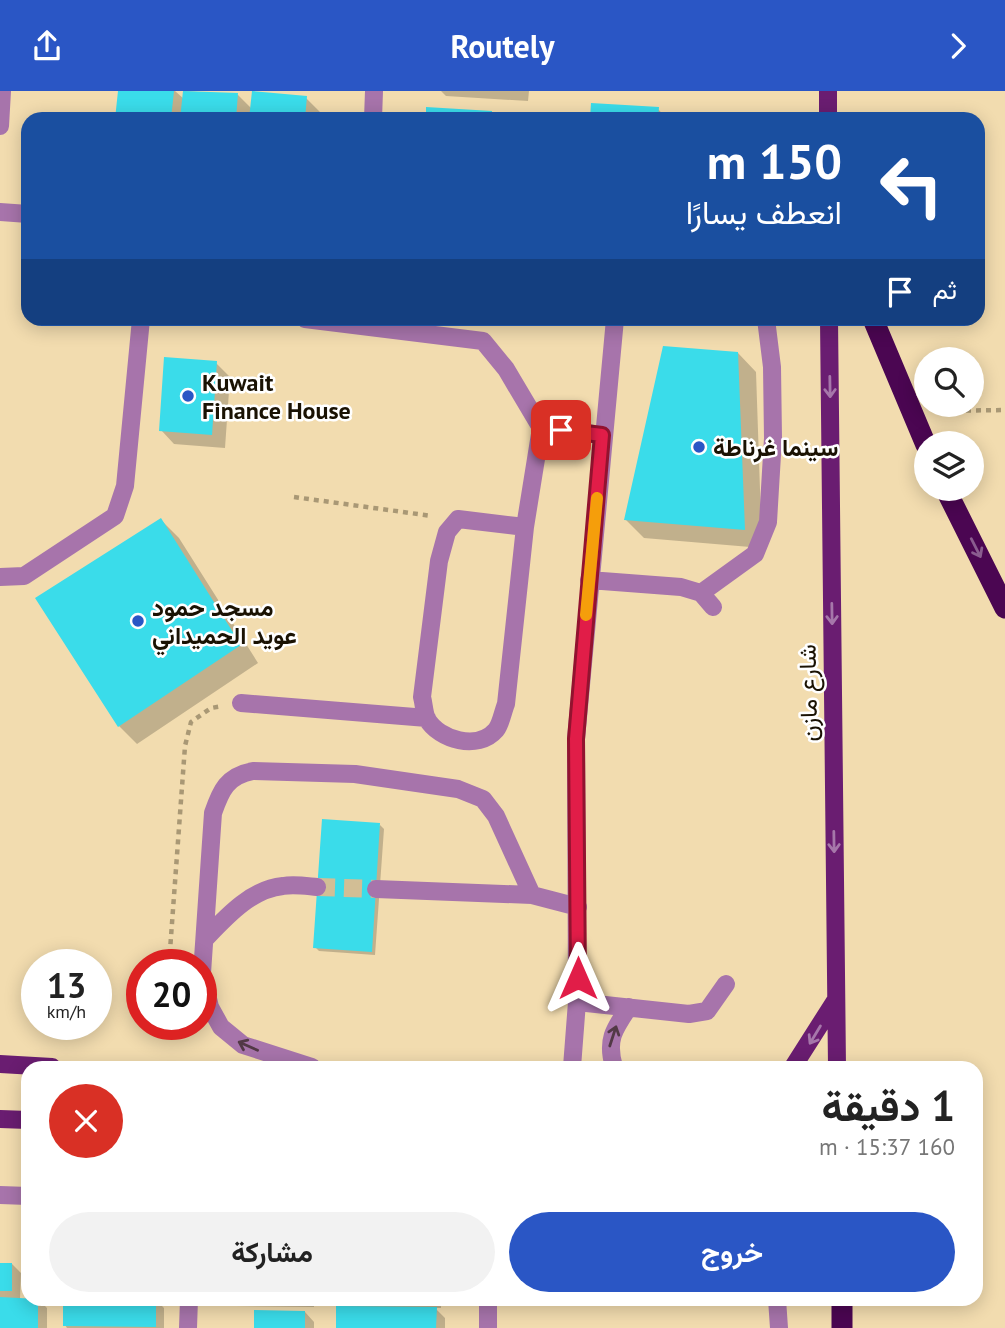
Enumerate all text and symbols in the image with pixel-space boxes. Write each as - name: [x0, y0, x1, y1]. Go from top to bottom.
- text: Routely: [450, 25, 555, 67]
- icon: share: [28, 27, 66, 65]
- icon: forward: [939, 27, 977, 65]
- text: 150 m: [707, 129, 842, 193]
- icon: left: [866, 140, 957, 231]
- text: انعطف يسارًا: [686, 191, 842, 233]
- icon: arrive: [881, 273, 919, 311]
- text: ثم: [933, 273, 957, 306]
- map controls: [914, 347, 984, 501]
- button: search: [914, 347, 984, 417]
- place label: Kuwait Finance House: [202, 367, 351, 426]
- one-way arrow: [823, 375, 836, 398]
- marker: Kuwait Finance House: [180, 388, 196, 404]
- pin: [531, 400, 591, 460]
- icon: arrive: [542, 411, 580, 449]
- button: layers: [914, 431, 984, 501]
- place label: سينما غرناطة: [713, 432, 838, 463]
- marker: سينما غرناطة: [691, 439, 707, 455]
- one-way arrow: [970, 537, 984, 558]
- place label: مسجد حمود عويد الحميداني: [152, 592, 297, 656]
- one-way arrow: [825, 602, 839, 625]
- marker: مسجد حمود عويد الحميداني: [130, 613, 146, 629]
- street label: شارع مازن: [792, 644, 825, 742]
- one-way arrow: [827, 830, 841, 853]
- position arrow: [541, 941, 615, 1015]
- speed limit sign: 20: [126, 949, 217, 1040]
- text: 13: [47, 962, 86, 1008]
- text: km/h: [47, 1000, 86, 1023]
- one-way arrow: [807, 1024, 821, 1044]
- one-way arrow: [608, 1025, 621, 1047]
- one-way arrow: [238, 1039, 259, 1052]
- text: 1 دقيقة: [822, 1078, 955, 1133]
- button: close: [49, 1084, 123, 1158]
- text: 160 m · 15:37: [819, 1132, 955, 1161]
- button: مشاركة: [49, 1212, 495, 1292]
- button: خروج: [509, 1212, 955, 1292]

